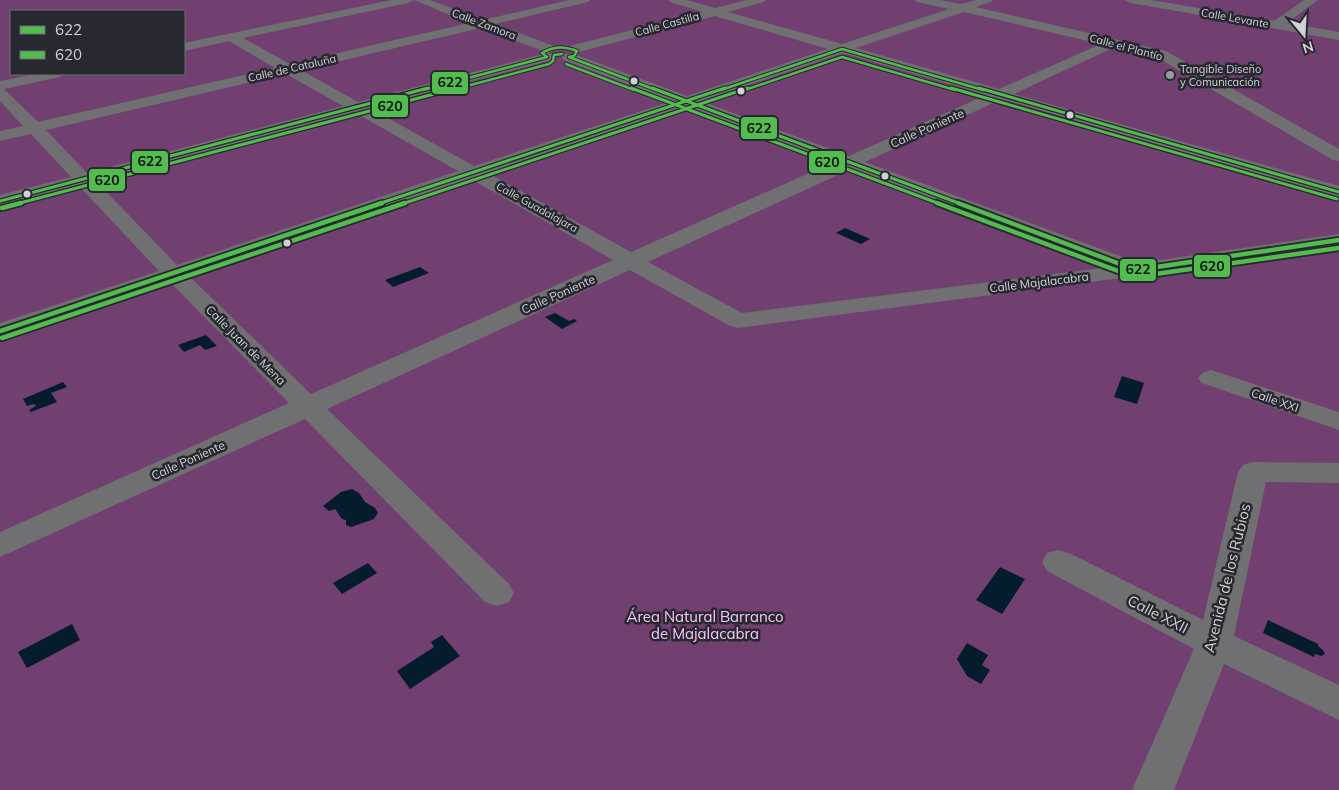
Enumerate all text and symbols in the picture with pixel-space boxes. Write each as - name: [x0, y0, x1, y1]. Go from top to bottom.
- street label: Calle Zamora: [450, 5, 518, 43]
- street label: Calle Levante: [1200, 5, 1270, 31]
- street label: Calle Castilla: [633, 9, 701, 39]
- legend: [10, 10, 185, 75]
- north arrow: [1279, 10, 1329, 60]
- text: 622: [55, 20, 82, 39]
- street label: Calle el Plantío: [1088, 31, 1164, 63]
- text: N: [1300, 37, 1316, 58]
- text: 620: [55, 45, 82, 64]
- street label: Calle de Cataluña: [247, 51, 337, 85]
- place label: Tangible Diseño y Comunicación: [1180, 62, 1261, 89]
- marker: Tangible Diseño y Comunicación: [1164, 69, 1176, 81]
- line badge: 622: [431, 71, 469, 95]
- text: 622: [437, 73, 463, 91]
- unlabelled marker: [629, 76, 639, 86]
- unlabelled marker: [736, 86, 746, 96]
- line badge: 620: [371, 94, 409, 118]
- text: 620: [377, 97, 403, 115]
- street label: Calle Poniente: [888, 105, 966, 151]
- unlabelled marker: [1065, 110, 1075, 120]
- line badge: 622: [740, 116, 778, 140]
- text: 622: [746, 119, 772, 137]
- line badge: 622: [131, 150, 169, 174]
- line badge: 620: [808, 150, 846, 174]
- text: 622: [137, 152, 163, 170]
- text: 620: [814, 153, 840, 171]
- line badge: 620: [88, 168, 126, 192]
- text: 620: [94, 171, 120, 189]
- unlabelled marker: [880, 171, 890, 181]
- street label: Calle Guadalajara: [494, 179, 580, 235]
- unlabelled marker: [22, 189, 32, 199]
- unlabelled marker: [282, 238, 292, 248]
- line badge: 620: [1193, 254, 1231, 278]
- text: 620: [1199, 257, 1225, 275]
- line badge: 622: [1119, 258, 1157, 282]
- text: 622: [1125, 260, 1151, 278]
- street label: Calle Majalacabra: [988, 268, 1090, 296]
- street label: Calle Poniente: [519, 271, 597, 317]
- street label: Calle Juan de Mena: [203, 302, 289, 388]
- street label: Calle XXI: [1249, 385, 1301, 415]
- street label: Calle Poniente: [149, 437, 227, 483]
- street label: Avenida de los Rubios: [1199, 501, 1255, 655]
- street label: Calle XXII: [1124, 591, 1192, 637]
- park label: Área Natural Barranco de Majalacabra: [626, 607, 784, 643]

